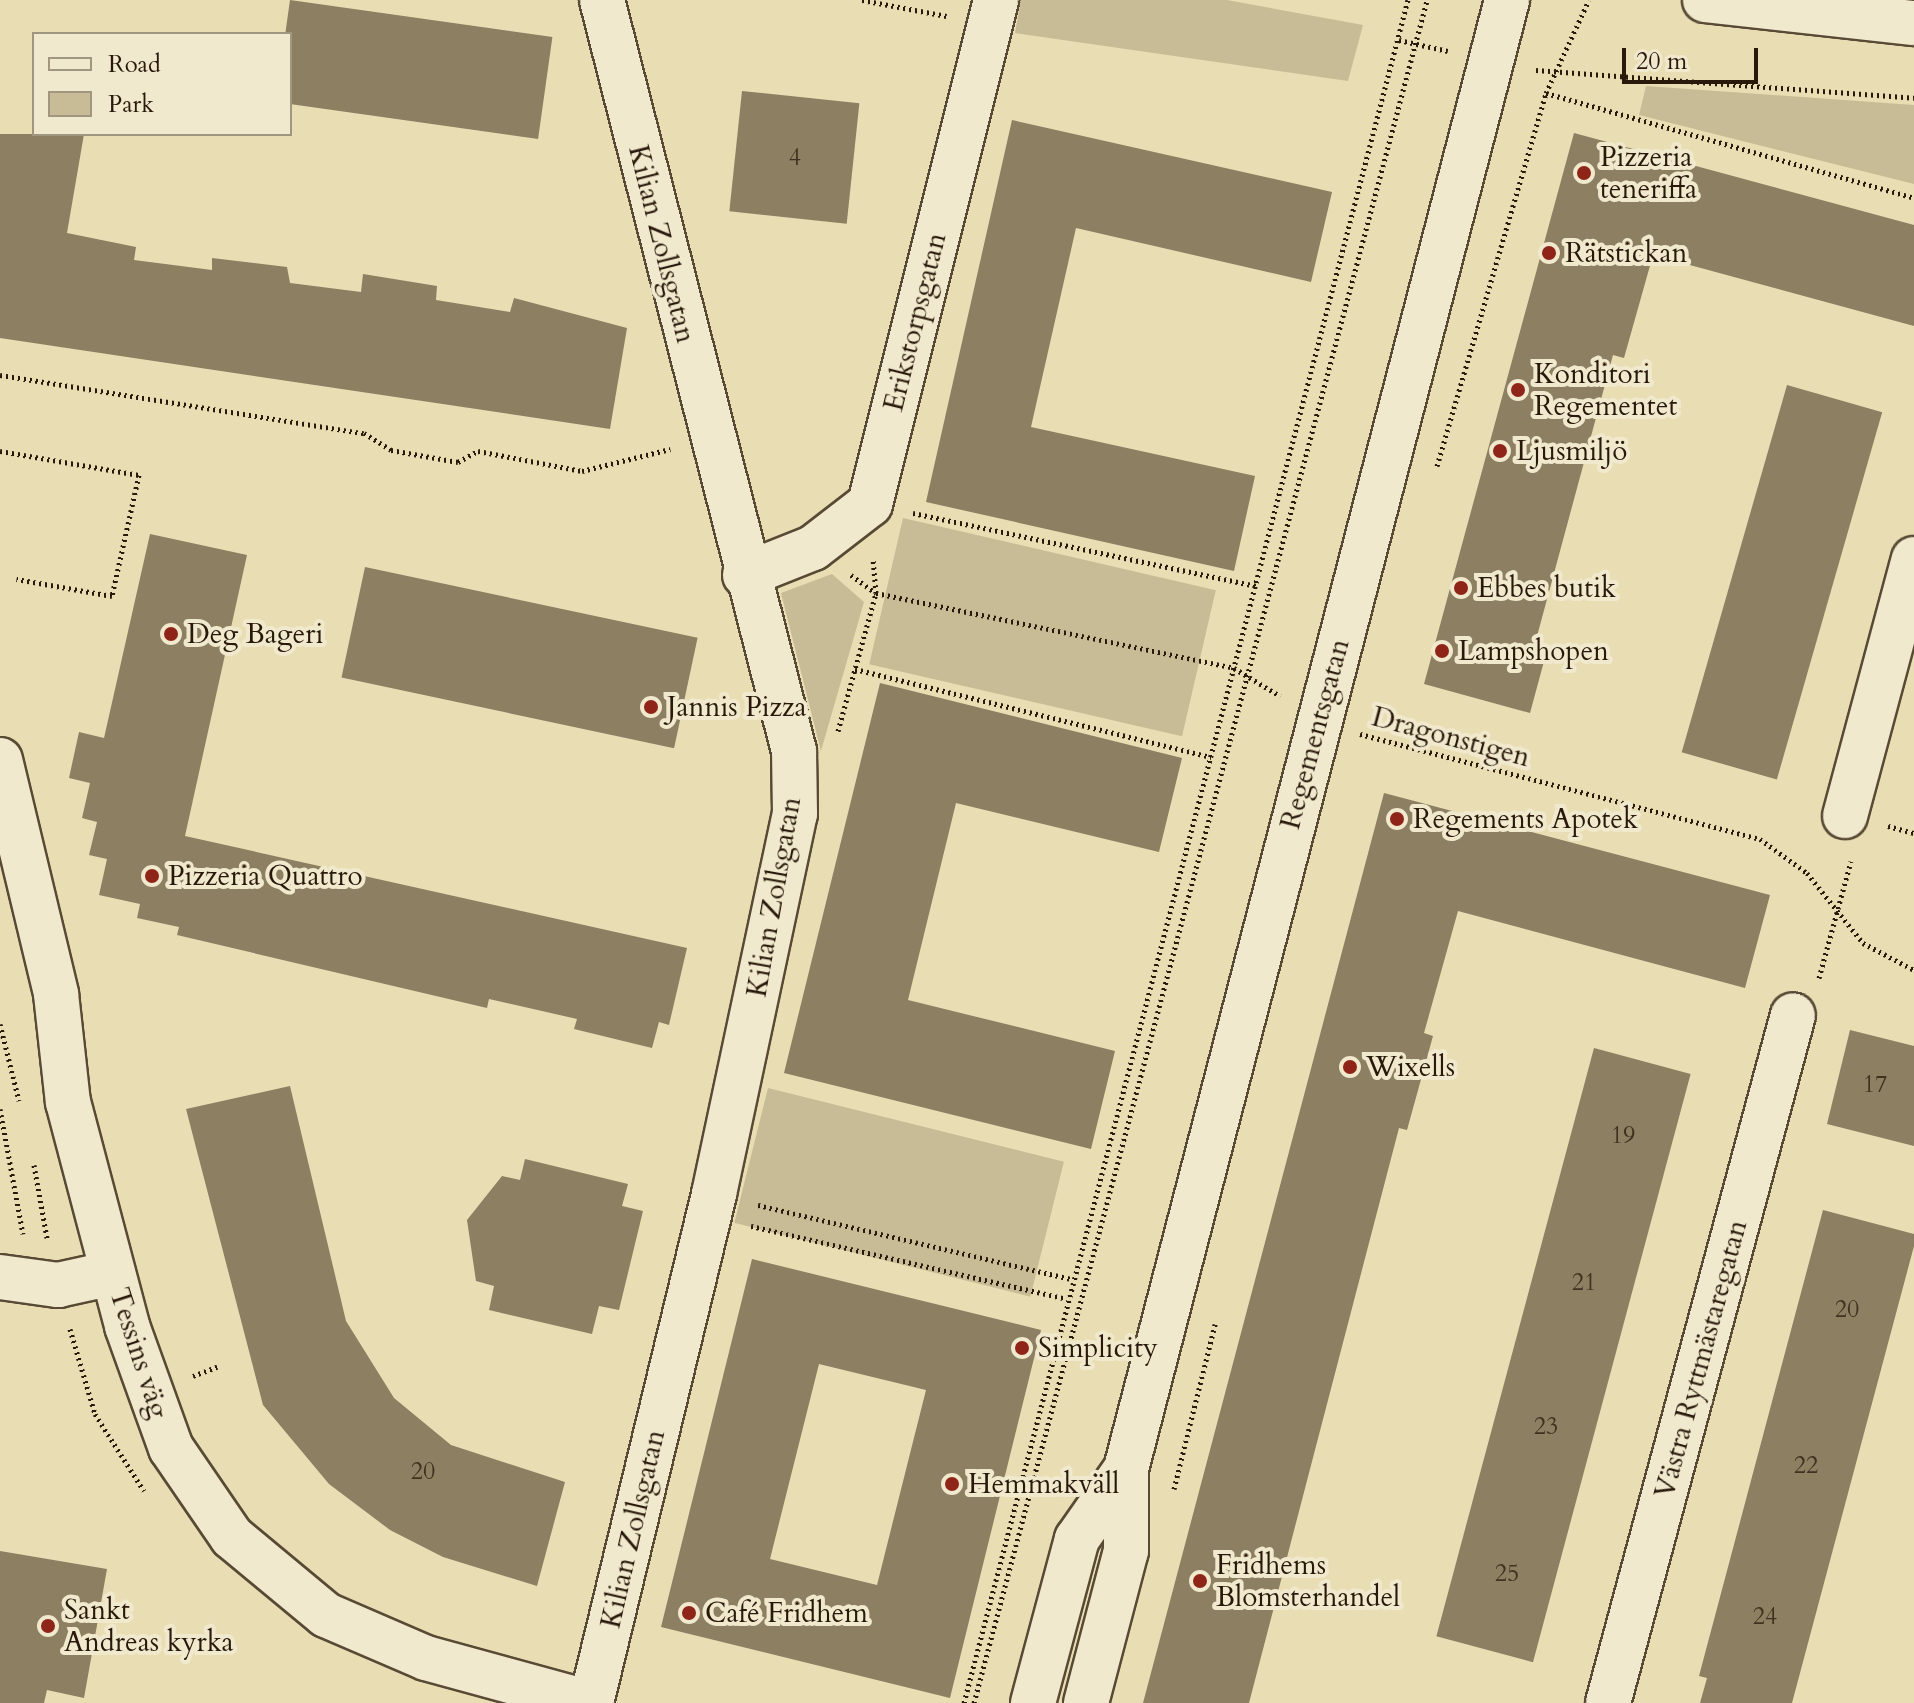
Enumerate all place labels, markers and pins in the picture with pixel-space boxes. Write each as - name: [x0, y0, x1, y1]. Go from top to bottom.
- place label: Pizzeria teneriffa: [1600, 140, 1697, 206]
- marker: Pizzeria teneriffa: [1575, 164, 1593, 182]
- place label: Rätstickan: [1565, 236, 1687, 270]
- marker: Rätstickan: [1540, 244, 1558, 262]
- place label: Konditori Regementet: [1534, 357, 1677, 423]
- marker: Konditori Regementet: [1509, 381, 1527, 399]
- place label: Ljusmiljö: [1516, 434, 1627, 468]
- marker: Ljusmiljö: [1491, 442, 1509, 460]
- place label: Ebbes butik: [1477, 571, 1616, 605]
- marker: Ebbes butik: [1452, 579, 1470, 597]
- place label: Deg Bageri: [187, 617, 323, 651]
- marker: Deg Bageri: [162, 625, 180, 643]
- place label: Lampshopen: [1458, 634, 1609, 668]
- marker: Lampshopen: [1433, 642, 1451, 660]
- place label: Jannis Pizza: [667, 690, 807, 724]
- marker: Jannis Pizza: [642, 698, 660, 716]
- place label: Regements Apotek: [1413, 802, 1638, 836]
- marker: Regements Apotek: [1388, 810, 1406, 828]
- place label: Pizzeria Quattro: [168, 859, 363, 893]
- marker: Pizzeria Quattro: [143, 867, 161, 885]
- place label: Wixells: [1366, 1050, 1455, 1084]
- marker: Wixells: [1341, 1058, 1359, 1076]
- place label: Simplicity: [1038, 1331, 1158, 1365]
- marker: Simplicity: [1013, 1339, 1031, 1357]
- place label: Hemmakväll: [968, 1467, 1119, 1501]
- marker: Hemmakväll: [943, 1475, 961, 1493]
- place label: Fridhems Blomsterhandel: [1216, 1548, 1400, 1614]
- marker: Fridhems Blomsterhandel: [1191, 1572, 1209, 1590]
- place label: Sankt Andreas kyrka: [64, 1593, 234, 1659]
- place label: Café Fridhem: [705, 1596, 868, 1630]
- marker: Café Fridhem: [680, 1604, 698, 1622]
- marker: Sankt Andreas kyrka: [39, 1617, 57, 1635]

